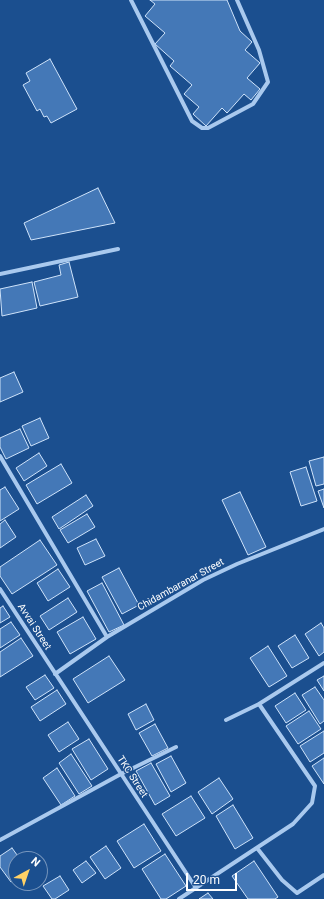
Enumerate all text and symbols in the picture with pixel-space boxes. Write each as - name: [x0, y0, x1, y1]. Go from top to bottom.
- street label: Chidambaranar Street: [136, 556, 226, 614]
- street label: Avvai Street: [15, 602, 53, 652]
- street label: TKC Street: [114, 754, 150, 800]
- north arrow: [8, 851, 48, 891]
- text: N: [28, 855, 43, 870]
- scale bar: [188, 865, 239, 891]
- text: 20 m: [193, 873, 220, 887]

